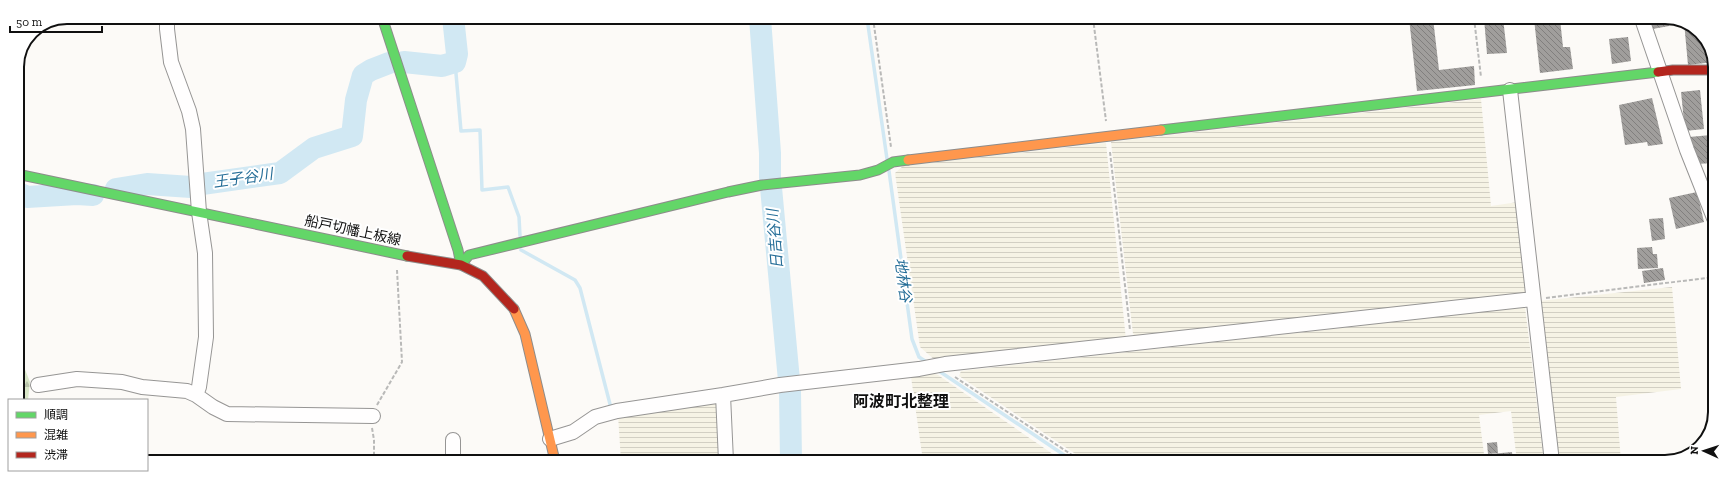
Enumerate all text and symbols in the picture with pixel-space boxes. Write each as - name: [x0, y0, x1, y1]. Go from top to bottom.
- scale bar: [10, 8, 102, 34]
- text: 50 m: [16, 15, 43, 29]
- water label: 王子谷川: [212, 165, 276, 191]
- water label: 日吉谷川: [763, 206, 787, 270]
- street label: 船戸切幡上板線: [303, 212, 403, 249]
- water label: 地林谷: [891, 256, 915, 306]
- district label: 阿波町北整理: [853, 392, 949, 411]
- legend: [8, 399, 148, 471]
- text: 順調: [44, 408, 68, 422]
- text: 混雑: [44, 428, 68, 442]
- north arrow: [1684, 431, 1724, 471]
- text: N: [1688, 445, 1701, 455]
- text: 渋滞: [44, 448, 68, 462]

